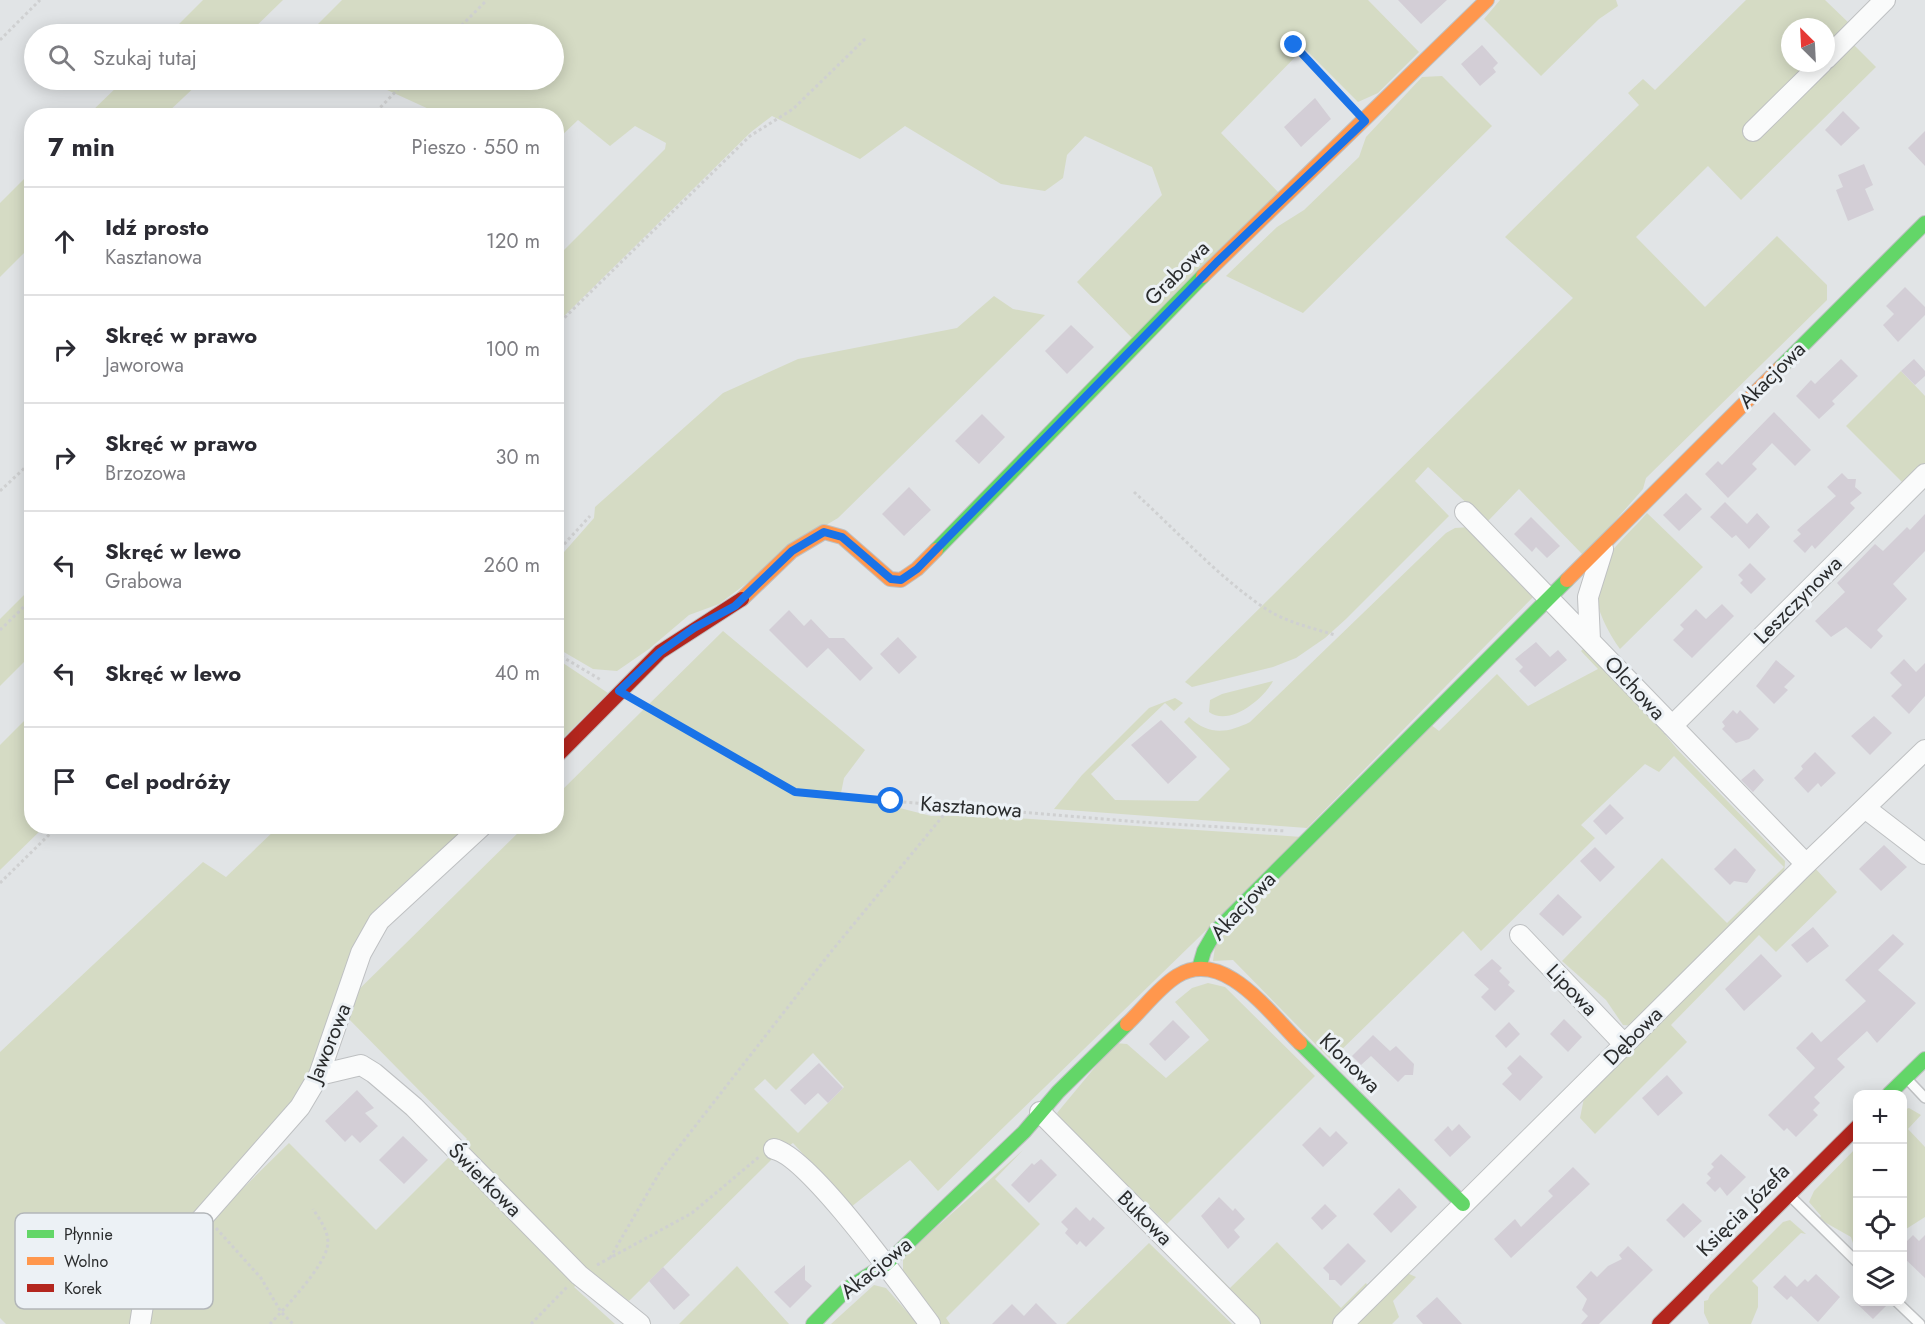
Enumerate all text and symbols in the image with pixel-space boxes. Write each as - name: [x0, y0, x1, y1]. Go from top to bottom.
- north arrow: [1781, 18, 1835, 72]
- search box: [24, 24, 564, 90]
- route end: [1280, 31, 1306, 57]
- icon: search: [45, 41, 78, 74]
- text: Szukaj tutaj: [93, 41, 197, 73]
- text: 7 min: [48, 128, 115, 166]
- text: Pieszo · 550 m: [412, 133, 540, 162]
- text: Idź prosto: [105, 211, 209, 243]
- icon: ahead: [48, 225, 81, 258]
- text: 120 m: [486, 227, 540, 256]
- street label: Grabowa: [1138, 234, 1216, 312]
- text: Kasztanowa: [105, 243, 202, 272]
- text: Skręć w prawo: [105, 319, 257, 351]
- icon: right: [48, 333, 81, 366]
- text: 100 m: [485, 335, 540, 364]
- street label: Akacjowa: [1732, 335, 1812, 415]
- text: Jaworowa: [105, 351, 184, 380]
- text: Skręć w prawo: [105, 427, 257, 459]
- icon: right: [48, 441, 81, 474]
- text: 30 m: [495, 443, 540, 472]
- text: Brzozowa: [105, 459, 186, 488]
- text: Skręć w lewo: [105, 535, 241, 567]
- icon: left: [48, 549, 81, 582]
- street label: Leszczynowa: [1747, 549, 1849, 651]
- text: 260 m: [484, 551, 540, 580]
- text: Grabowa: [105, 567, 182, 596]
- street label: Olchowa: [1597, 649, 1673, 727]
- icon: left: [48, 657, 81, 690]
- text: Skręć w lewo: [105, 657, 241, 689]
- text: 40 m: [495, 659, 540, 688]
- icon: arrive: [48, 765, 81, 798]
- text: Cel podróży: [105, 765, 230, 797]
- route start: [877, 787, 903, 813]
- street label: Kasztanowa: [919, 788, 1023, 826]
- street label: Akacjowa: [1203, 865, 1283, 947]
- street label: Lipowa: [1540, 957, 1604, 1023]
- street label: Jaworowa: [298, 999, 358, 1090]
- street label: Dębowa: [1597, 1000, 1669, 1072]
- street label: Klonowa: [1313, 1026, 1387, 1100]
- map controls: [1853, 1090, 1907, 1306]
- button: +: [1853, 1090, 1907, 1144]
- street label: Świerkowa: [441, 1136, 529, 1224]
- button: −: [1853, 1144, 1907, 1198]
- street label: Księcia Józefa: [1690, 1157, 1796, 1263]
- street label: Bukowa: [1111, 1184, 1179, 1252]
- button: locate: [1853, 1198, 1907, 1252]
- legend: [15, 1213, 213, 1309]
- text: Płynnie: [64, 1223, 113, 1246]
- street label: Akacjowa: [834, 1230, 918, 1306]
- text: Wolno: [64, 1250, 108, 1273]
- button: layers: [1853, 1252, 1907, 1306]
- text: Korek: [64, 1277, 103, 1300]

